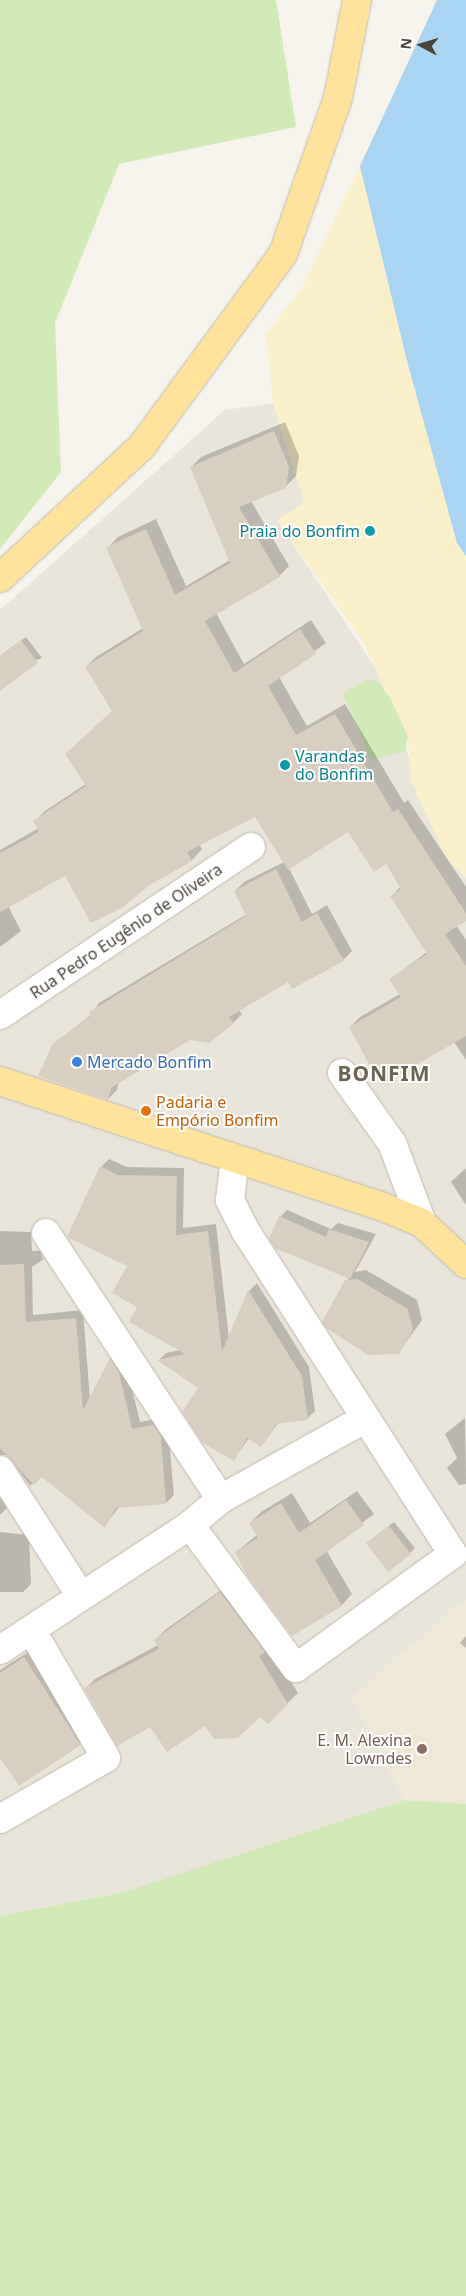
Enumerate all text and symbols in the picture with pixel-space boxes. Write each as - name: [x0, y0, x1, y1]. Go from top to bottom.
- north arrow: [396, 20, 446, 70]
- text: N: [396, 37, 416, 50]
- place label: Praia do Bonfim: [240, 521, 360, 541]
- marker: Praia do Bonfim: [364, 525, 376, 537]
- place label: Varandas do Bonfim: [295, 746, 373, 784]
- marker: Varandas do Bonfim: [279, 759, 291, 771]
- street label: Rua Pedro Eugênio de Oliveira: [26, 859, 226, 1003]
- place label: Mercado Bonfim: [87, 1052, 212, 1072]
- marker: Mercado Bonfim: [71, 1056, 83, 1068]
- district label: BONFIM: [337, 1060, 431, 1086]
- place label: Padaria e Empório Bonfim: [156, 1092, 279, 1130]
- marker: Padaria e Empório Bonfim: [140, 1105, 152, 1117]
- place label: E. M. Alexina Lowndes: [317, 1730, 412, 1768]
- marker: E. M. Alexina Lowndes: [416, 1743, 428, 1755]

